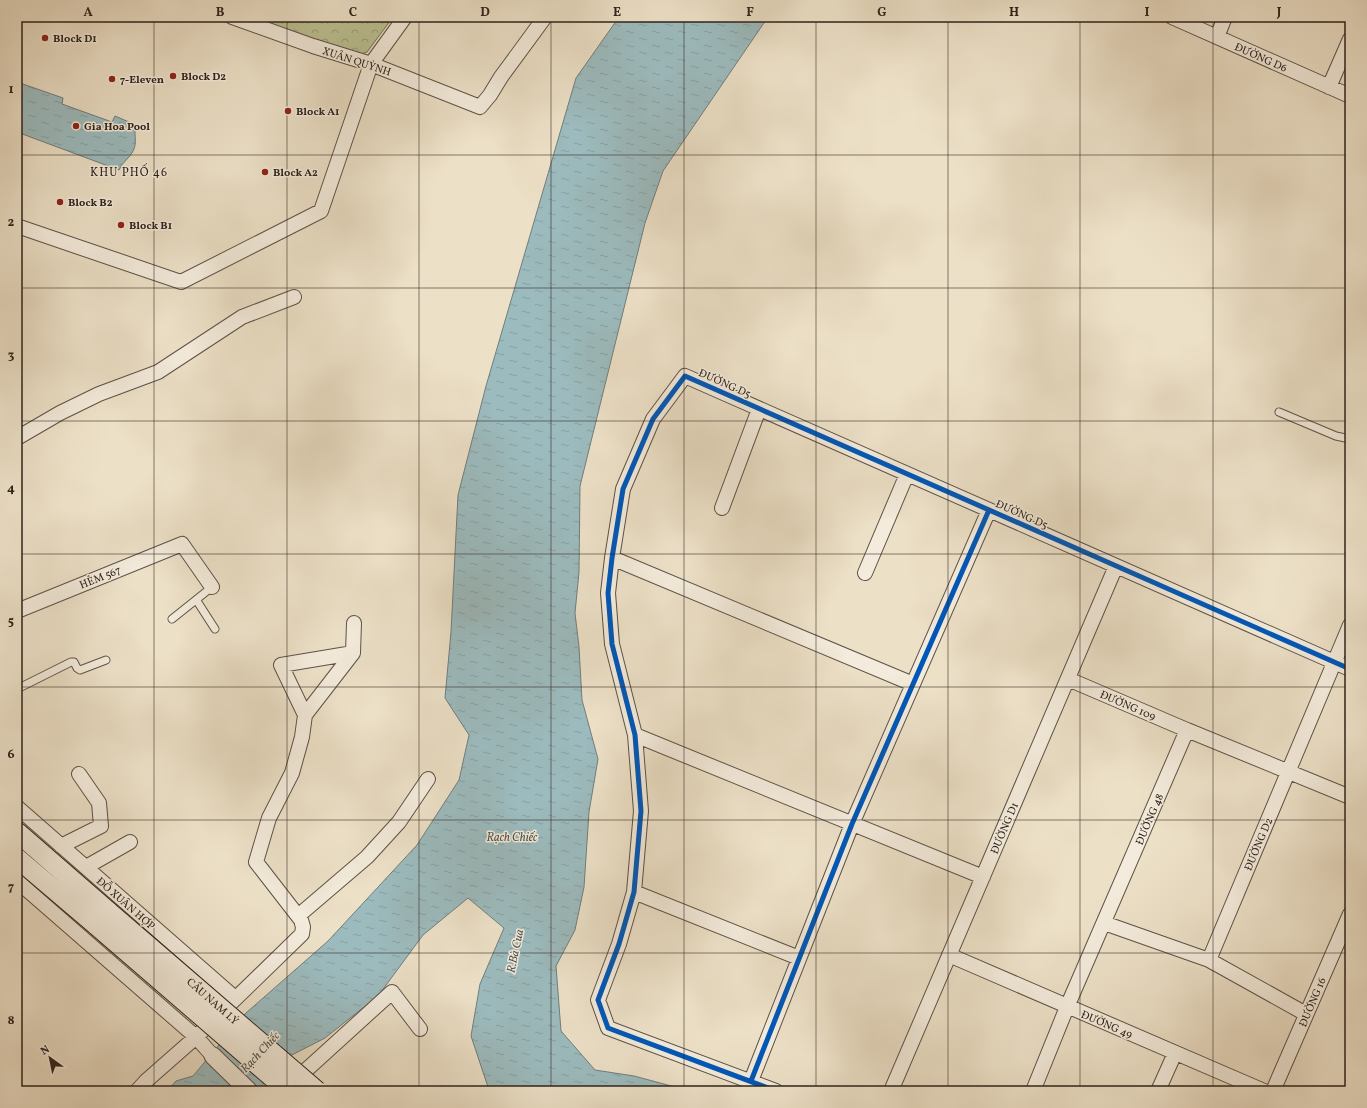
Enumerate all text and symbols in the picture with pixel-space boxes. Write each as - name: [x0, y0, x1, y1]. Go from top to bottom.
- text: A: [83, 4, 93, 22]
- text: B: [216, 4, 225, 22]
- text: C: [349, 4, 357, 22]
- text: D: [480, 4, 490, 22]
- text: E: [613, 4, 621, 22]
- text: F: [746, 4, 754, 22]
- text: G: [877, 4, 887, 22]
- text: H: [1009, 4, 1019, 22]
- text: I: [1145, 4, 1150, 22]
- text: J: [1276, 4, 1282, 22]
- place label: Block D1: [53, 32, 97, 47]
- marker: Block D1: [40, 33, 50, 43]
- street label: ĐƯỜNG D6: [1232, 40, 1289, 77]
- street label: XUÂN QUỲNH: [320, 44, 393, 81]
- place label: Block D2: [181, 70, 226, 85]
- marker: Block D2: [168, 71, 178, 81]
- place label: 7-Eleven: [120, 73, 164, 88]
- marker: 7-Eleven: [107, 74, 117, 84]
- text: 1: [8, 81, 14, 99]
- place label: Block A1: [296, 105, 340, 120]
- marker: Block A1: [283, 106, 293, 116]
- place label: Gia Hoa Pool: [84, 120, 150, 135]
- marker: Gia Hoa Pool: [71, 121, 81, 131]
- district label: KHU PHỐ 46: [90, 163, 168, 181]
- place label: Block A2: [273, 166, 318, 181]
- marker: Block A2: [260, 167, 270, 177]
- place label: Block B2: [68, 196, 113, 211]
- marker: Block B2: [55, 197, 65, 207]
- text: 2: [8, 214, 15, 232]
- place label: Block B1: [129, 219, 172, 234]
- marker: Block B1: [116, 220, 126, 230]
- text: 3: [8, 347, 15, 365]
- street label: ĐƯỜNG D5: [696, 366, 753, 403]
- text: 4: [7, 480, 15, 498]
- street label: ĐƯỜNG D5: [993, 497, 1050, 534]
- street label: HẺM 567: [78, 563, 124, 593]
- text: 5: [8, 613, 14, 631]
- street label: ĐƯỜNG 109: [1097, 688, 1158, 725]
- text: 6: [7, 746, 15, 764]
- street label: ĐƯỜNG 48: [1133, 791, 1168, 848]
- street label: ĐƯỜNG D1: [988, 800, 1023, 857]
- street label: ĐƯỜNG D2: [1241, 816, 1277, 874]
- water label: Rạch Chiếc: [487, 830, 538, 846]
- street label: ĐỖ XUÂN HỢP: [92, 874, 158, 934]
- text: 7: [8, 879, 14, 897]
- water label: R.Bà Cua: [504, 928, 528, 975]
- street label: CẦU NAM LÝ: [183, 975, 242, 1029]
- street label: ĐƯỜNG 16: [1296, 975, 1331, 1030]
- street label: ĐƯỜNG 49: [1078, 1008, 1135, 1043]
- text: 8: [7, 1012, 15, 1030]
- water label: Rạch Chiếc: [238, 1028, 284, 1077]
- north arrow: [30, 1038, 70, 1078]
- text: N: [38, 1042, 53, 1059]

